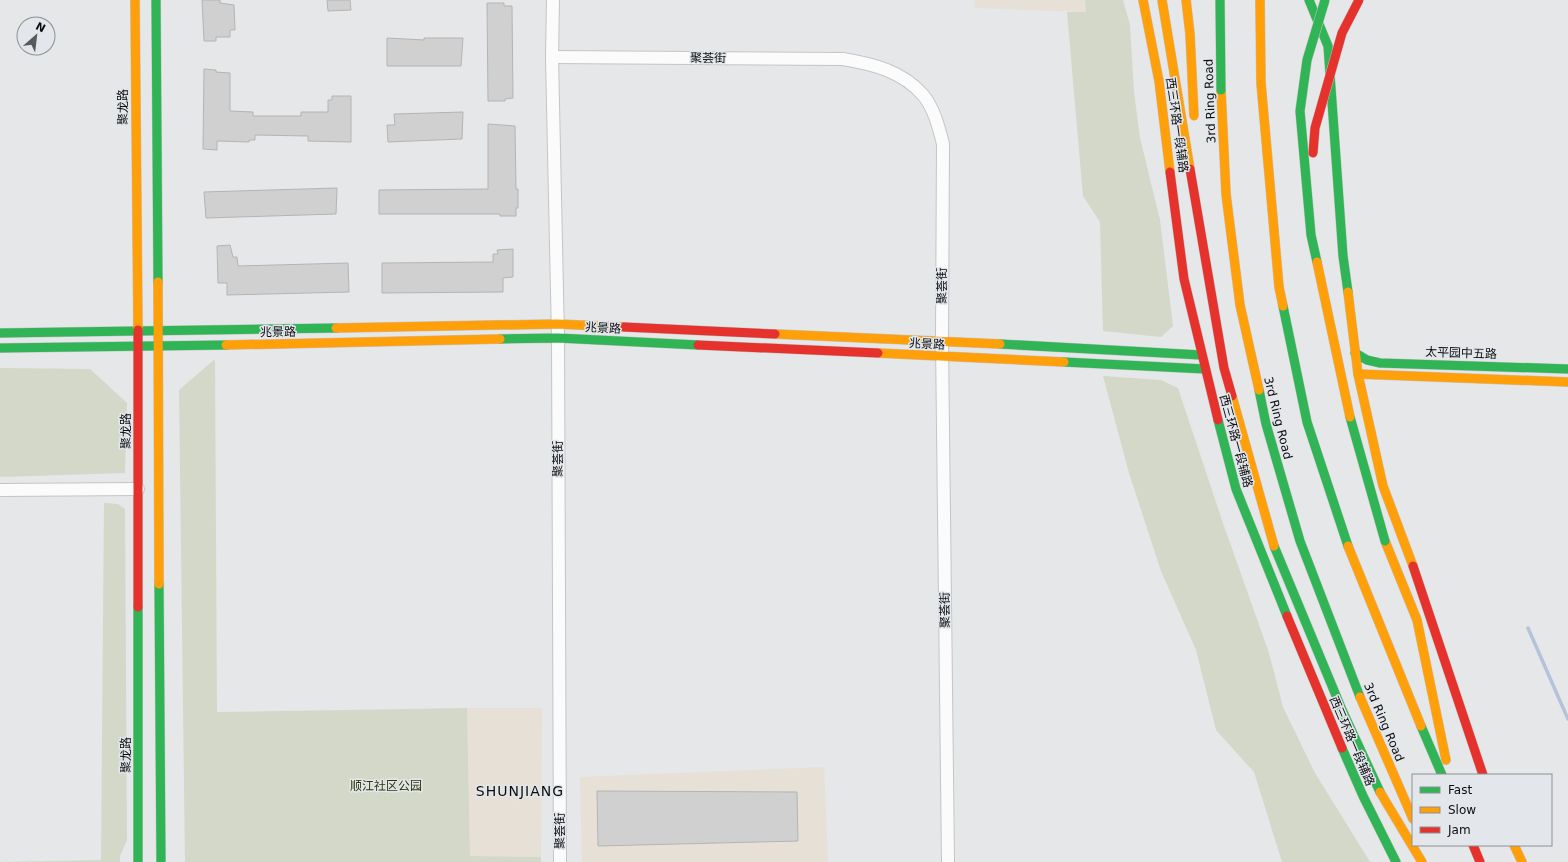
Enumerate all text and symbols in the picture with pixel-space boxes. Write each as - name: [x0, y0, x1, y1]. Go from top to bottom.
- north arrow: [16, 16, 56, 56]
- text: N: [33, 20, 48, 36]
- street label: 聚荟街: [690, 51, 726, 65]
- street label: 3rd Ring Road: [1202, 58, 1218, 144]
- street label: 西三环路一段辅路: [1163, 76, 1191, 174]
- street label: 聚龙路: [116, 89, 130, 125]
- street label: 聚荟街: [935, 268, 949, 304]
- street label: 兆景路: [585, 320, 621, 336]
- street label: 兆景路: [260, 325, 296, 339]
- street label: 兆景路: [909, 336, 945, 352]
- street label: 太平园中五路: [1425, 345, 1497, 361]
- street label: 3rd Ring Road: [1261, 375, 1295, 461]
- street label: 西三环路一段辅路: [1217, 393, 1255, 489]
- street label: 聚龙路: [119, 413, 133, 449]
- street label: 聚荟街: [551, 441, 565, 477]
- street label: 聚荟街: [938, 592, 952, 628]
- street label: 3rd Ring Road: [1361, 680, 1407, 764]
- street label: 西三环路一段辅路: [1327, 694, 1377, 788]
- street label: 聚龙路: [119, 737, 133, 773]
- legend: [1412, 774, 1552, 846]
- park label: 顺江社区公园: [350, 779, 422, 793]
- district label: SHUNJIANG: [476, 783, 564, 799]
- text: Fast: [1448, 783, 1472, 797]
- text: Slow: [1448, 803, 1476, 817]
- street label: 聚荟街: [553, 813, 567, 849]
- text: Jam: [1447, 823, 1471, 837]

